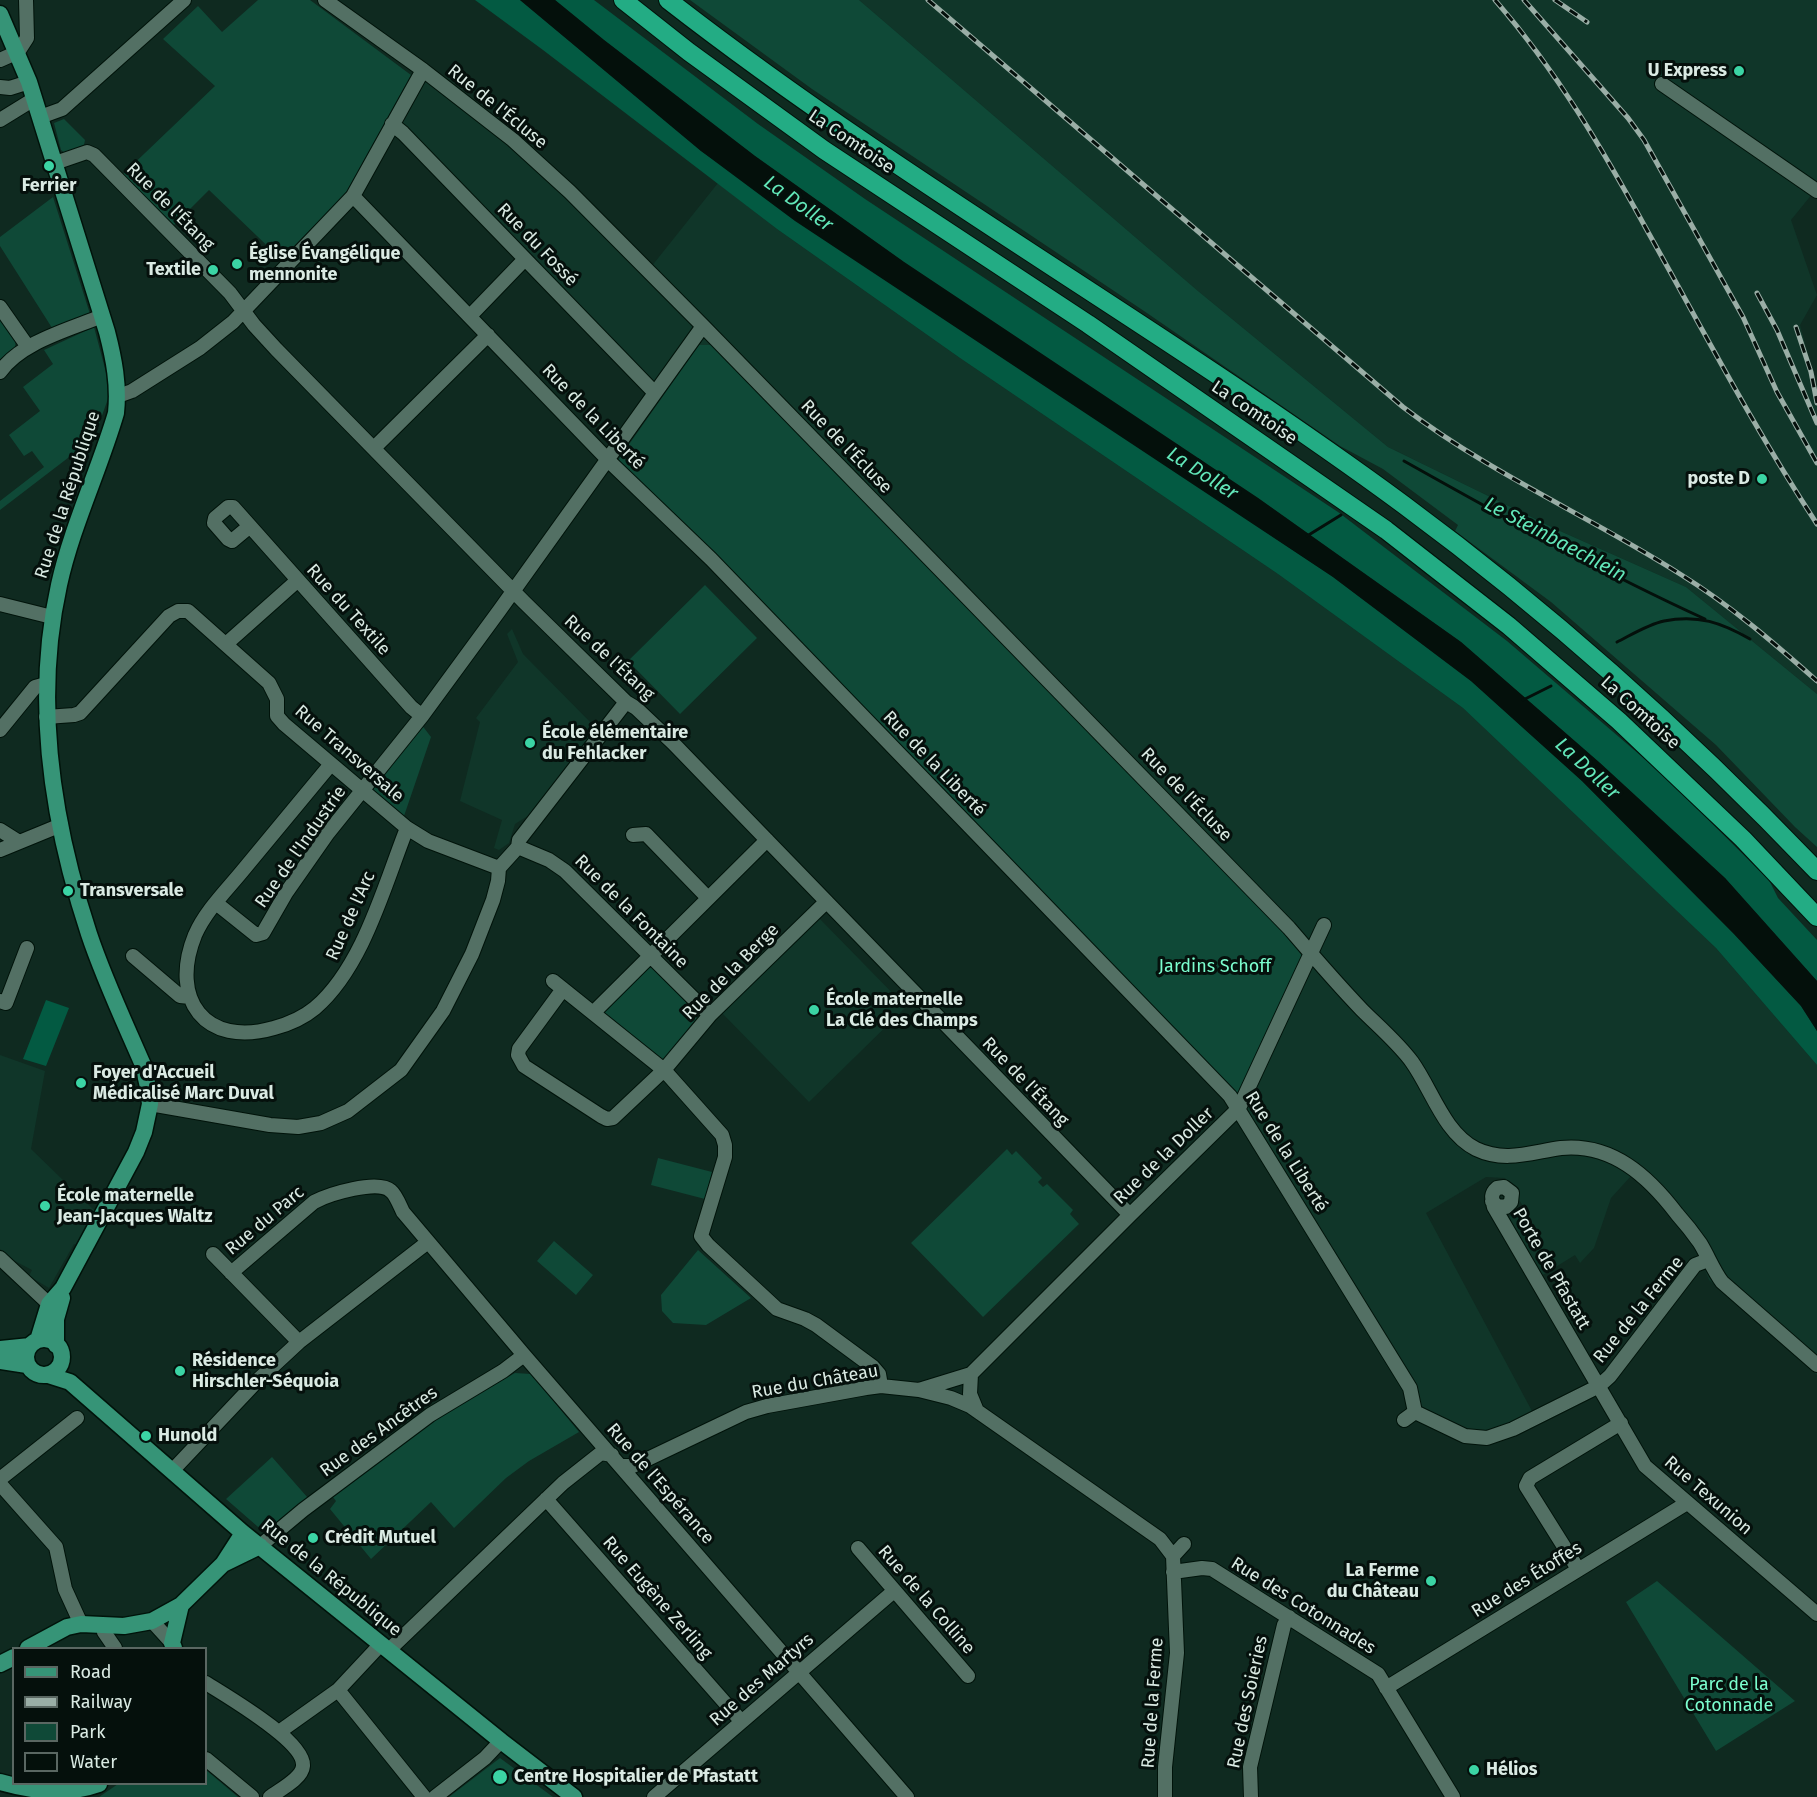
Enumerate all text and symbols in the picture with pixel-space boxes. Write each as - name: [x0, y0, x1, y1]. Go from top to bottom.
- street label: Rue de l'Écluse: [443, 60, 551, 154]
- place label: U Express: [1648, 60, 1727, 82]
- marker: U Express: [1732, 64, 1746, 78]
- street label: La Comtoise: [804, 105, 898, 179]
- street label: Rue de l'Étang: [121, 158, 219, 256]
- marker: Ferrier: [42, 159, 56, 173]
- water label: La Doller: [759, 171, 837, 237]
- place label: Ferrier: [22, 175, 76, 197]
- street label: Rue du Fossé: [492, 199, 582, 291]
- place label: Église Évangélique mennonite: [249, 243, 400, 286]
- marker: Église Évangélique mennonite: [230, 257, 244, 271]
- place label: Textile: [146, 259, 201, 281]
- marker: Textile: [206, 263, 220, 277]
- street label: Rue de la Liberté: [537, 360, 649, 474]
- street label: La Comtoise: [1207, 376, 1301, 450]
- street label: Rue de l'Écluse: [796, 396, 896, 498]
- street label: Rue de la République: [31, 409, 105, 581]
- water label: La Doller: [1162, 442, 1242, 506]
- place label: poste D: [1688, 468, 1750, 490]
- marker: poste D: [1755, 472, 1769, 486]
- water label: Le Steinbaechlein: [1480, 492, 1630, 588]
- street label: Rue du Textile: [301, 560, 395, 660]
- street label: Rue de l'Étang: [559, 611, 659, 705]
- street label: La Comtoise: [1596, 672, 1684, 754]
- street label: Rue Transversale: [290, 701, 408, 807]
- street label: Rue de la Liberté: [878, 707, 990, 821]
- place label: École élémentaire du Fehlacker: [542, 722, 688, 764]
- water label: La Doller: [1550, 733, 1624, 805]
- marker: École élémentaire du Fehlacker: [523, 736, 537, 750]
- street label: Rue de l'Écluse: [1136, 744, 1236, 846]
- street label: Rue de l'Industrie: [251, 782, 351, 912]
- street label: Rue de la Fontaine: [570, 851, 692, 973]
- street label: Rue de l'Arc: [322, 868, 380, 964]
- place label: Transversale: [80, 880, 184, 902]
- marker: Transversale: [61, 884, 75, 898]
- street label: Rue de la Berge: [678, 919, 784, 1025]
- park label: Jardins Schoff: [1159, 956, 1271, 978]
- place label: École maternelle La Clé des Champs: [826, 989, 978, 1032]
- marker: École maternelle La Clé des Champs: [807, 1003, 821, 1017]
- street label: Rue de l'Étang: [977, 1033, 1073, 1131]
- place label: Foyer d'Accueil Médicalisé Marc Duval: [93, 1062, 274, 1104]
- marker: Foyer d'Accueil Médicalisé Marc Duval: [74, 1076, 88, 1090]
- street label: Rue de la Liberté: [1240, 1088, 1332, 1216]
- street label: Rue de la Doller: [1110, 1103, 1218, 1209]
- street label: Rue du Parc: [221, 1182, 309, 1260]
- place label: École maternelle Jean-Jacques Waltz: [57, 1185, 213, 1228]
- marker: École maternelle Jean-Jacques Waltz: [38, 1199, 52, 1213]
- street label: Porte de Pfastatt: [1507, 1204, 1595, 1334]
- street label: Rue de la Ferme: [1589, 1252, 1689, 1368]
- place label: Résidence Hirschler-Séquoia: [192, 1350, 339, 1392]
- street label: Rue du Château: [750, 1360, 880, 1404]
- marker: Résidence Hirschler-Séquoia: [173, 1364, 187, 1378]
- street label: Rue des Ancêtres: [316, 1382, 442, 1482]
- street label: Rue de l'Espérance: [602, 1419, 718, 1549]
- place label: Hunold: [158, 1425, 217, 1447]
- marker: Hunold: [139, 1429, 153, 1443]
- street label: Rue Texunion: [1660, 1452, 1756, 1540]
- street label: Rue de la République: [256, 1515, 406, 1641]
- place label: Crédit Mutuel: [325, 1527, 436, 1549]
- marker: Crédit Mutuel: [306, 1531, 320, 1545]
- street label: Rue Eugène Zerling: [598, 1532, 716, 1664]
- street label: Rue des Étoffes: [1468, 1537, 1586, 1623]
- street label: Rue de la Colline: [873, 1541, 979, 1659]
- street label: Rue des Cotonnades: [1227, 1553, 1379, 1659]
- place label: La Ferme du Château: [1327, 1560, 1419, 1602]
- marker: La Ferme du Château: [1424, 1574, 1438, 1588]
- street label: Rue des Martyrs: [706, 1629, 818, 1731]
- street label: Rue des Soieries: [1223, 1634, 1273, 1770]
- street label: Rue de la Ferme: [1138, 1637, 1168, 1769]
- legend: [12, 1647, 207, 1785]
- text: Road: [70, 1661, 112, 1683]
- park label: Parc de la Cotonnade: [1685, 1674, 1773, 1716]
- text: Railway: [70, 1691, 132, 1713]
- text: Park: [70, 1721, 105, 1743]
- text: Water: [70, 1751, 117, 1773]
- place label: Hélios: [1486, 1759, 1538, 1781]
- marker: Hélios: [1467, 1763, 1481, 1777]
- place label: Centre Hospitalier de Pfastatt: [514, 1766, 758, 1788]
- marker: Centre Hospitalier de Pfastatt: [491, 1768, 509, 1786]

